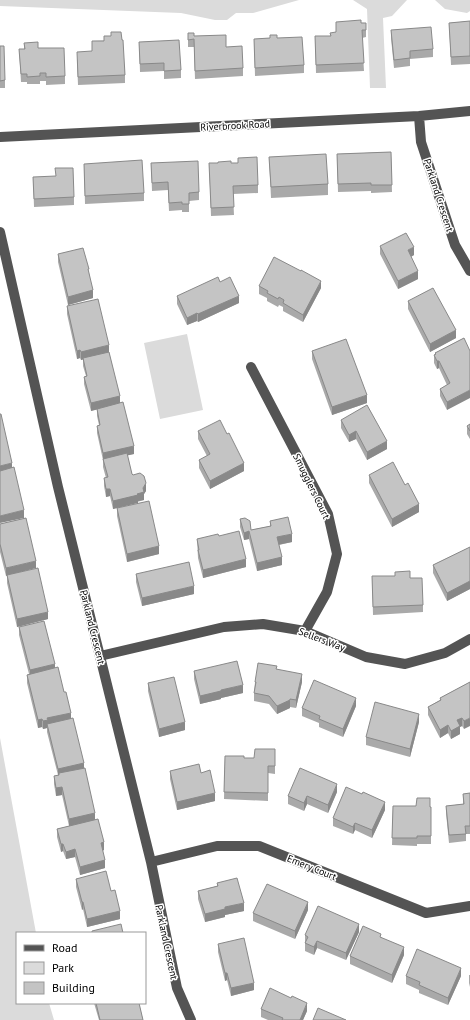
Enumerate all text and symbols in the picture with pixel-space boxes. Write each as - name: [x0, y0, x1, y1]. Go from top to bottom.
- street label: Riverbrook Road: [200, 117, 270, 134]
- street label: Parkland Crescent: [421, 157, 457, 234]
- street label: Smugglers Court: [290, 451, 333, 522]
- street label: Parkland Crescent: [77, 589, 108, 666]
- street label: Sellers Way: [297, 625, 347, 654]
- street label: Emery Court: [285, 852, 339, 883]
- street label: Parkland Crescent: [152, 903, 181, 981]
- legend: [16, 932, 146, 1004]
- text: Road: [52, 940, 77, 955]
- text: Park: [52, 960, 74, 975]
- text: Building: [52, 980, 95, 995]

